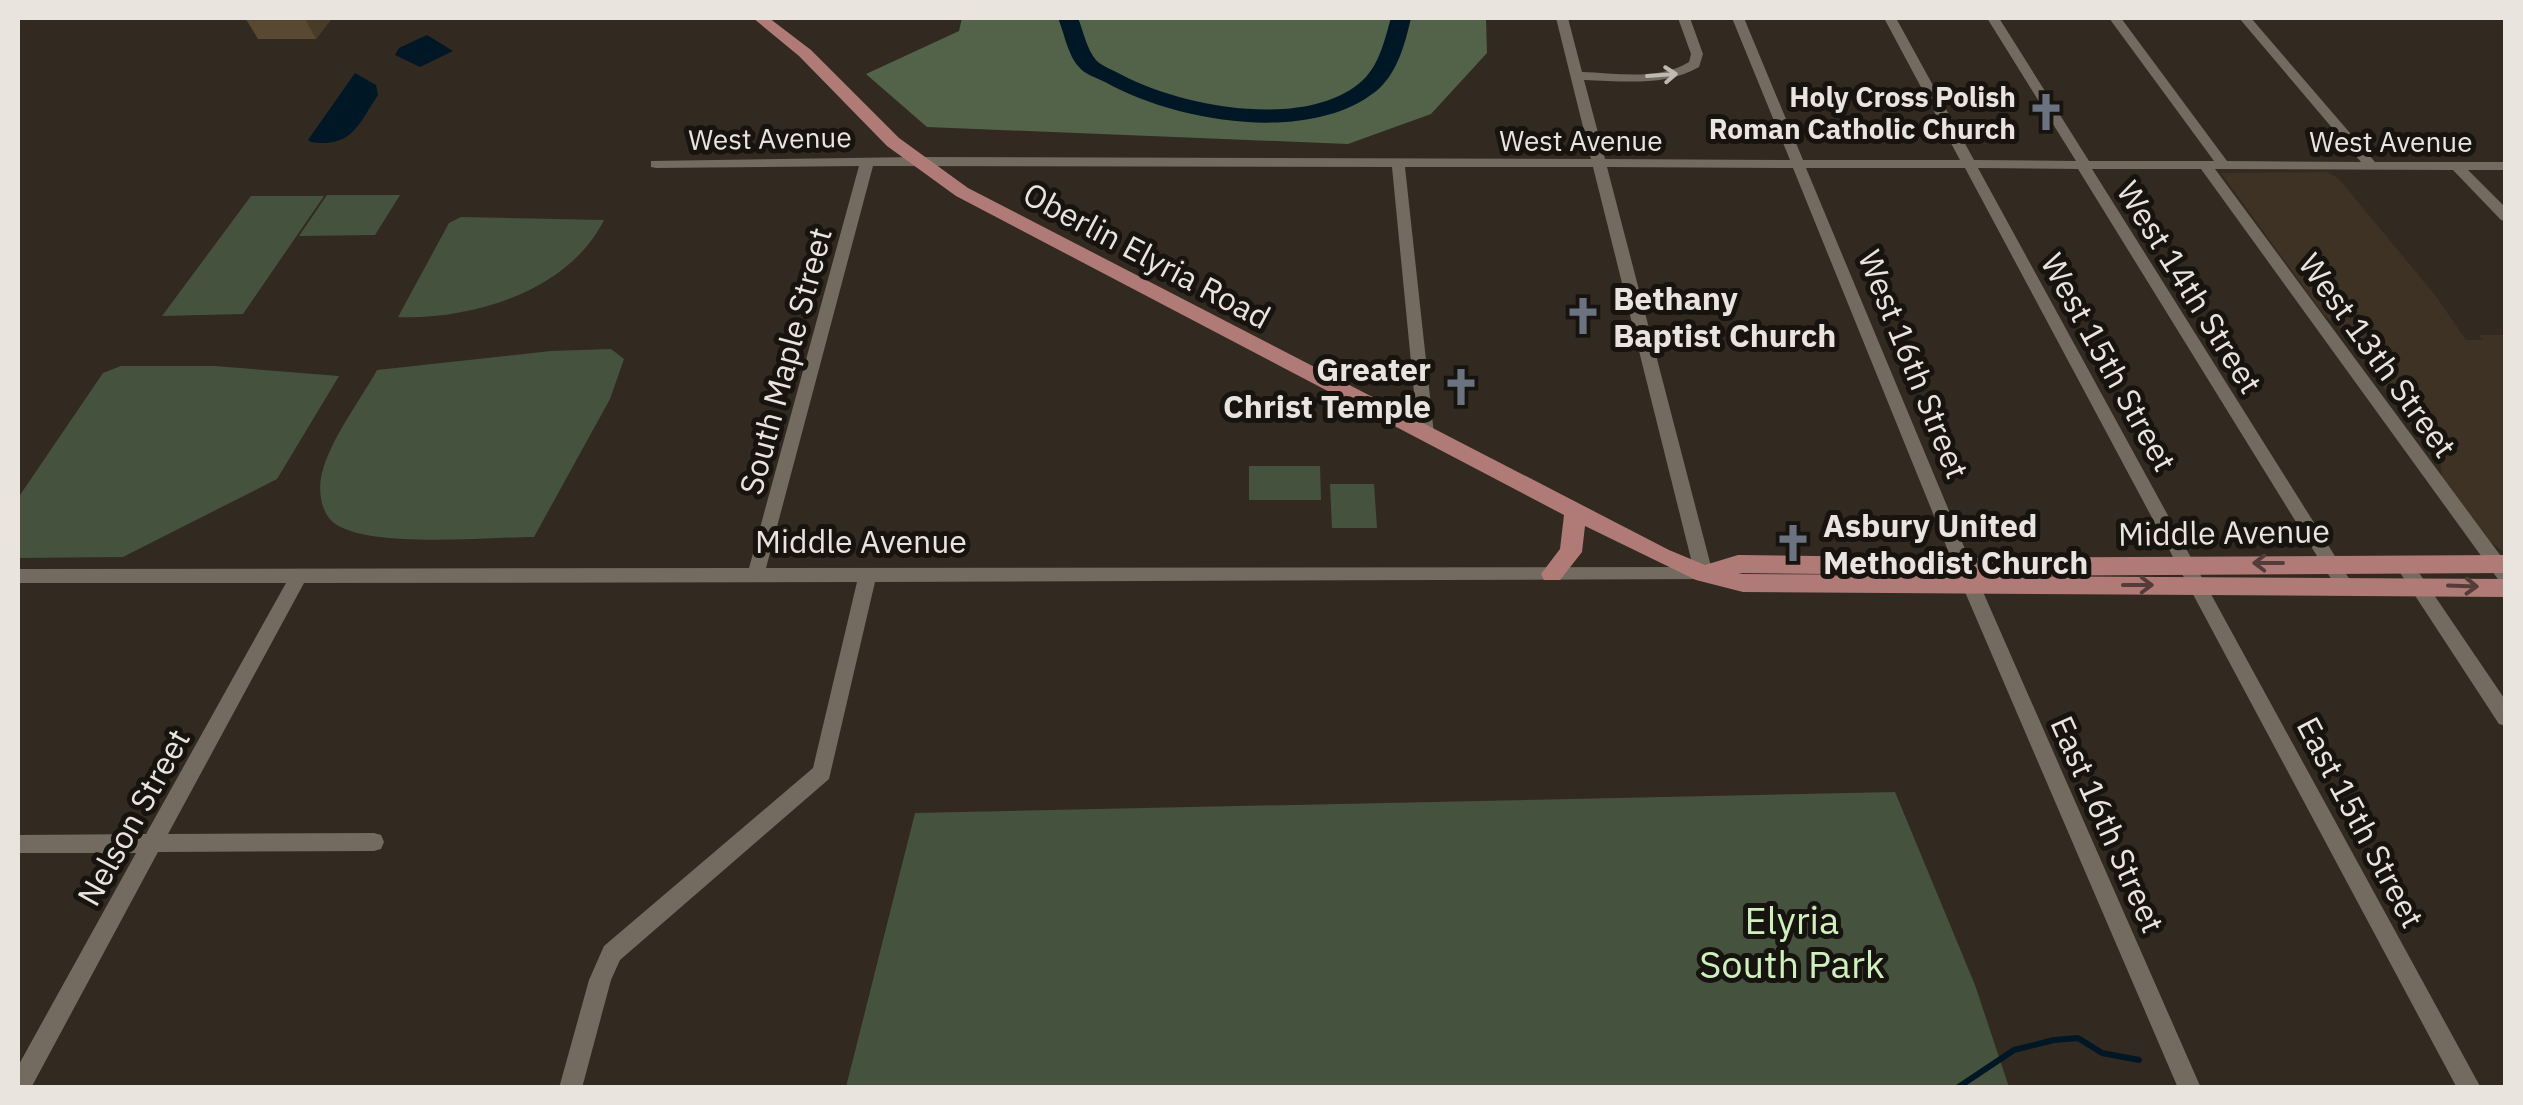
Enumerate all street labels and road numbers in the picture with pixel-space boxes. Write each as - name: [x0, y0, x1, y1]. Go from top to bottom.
- street label: West Avenue: [688, 118, 852, 158]
- street label: West Avenue: [1499, 122, 1663, 159]
- street label: West Avenue: [2309, 123, 2473, 160]
- street label: Oberlin Elyria Road: [1016, 172, 1278, 338]
- street label: West 14th Street: [2108, 173, 2272, 401]
- street label: South Maple Street: [729, 223, 841, 499]
- street label: West 16th Street: [1849, 244, 1979, 484]
- street label: West 13th Street: [2290, 244, 2466, 466]
- street label: West 15th Street: [2032, 246, 2186, 478]
- street label: Middle Avenue: [2118, 509, 2330, 555]
- street label: Middle Avenue: [755, 520, 967, 562]
- street label: East 16th Street: [2041, 709, 2175, 939]
- street label: East 15th Street: [2288, 709, 2434, 935]
- street label: Nelson Street: [67, 721, 199, 913]

